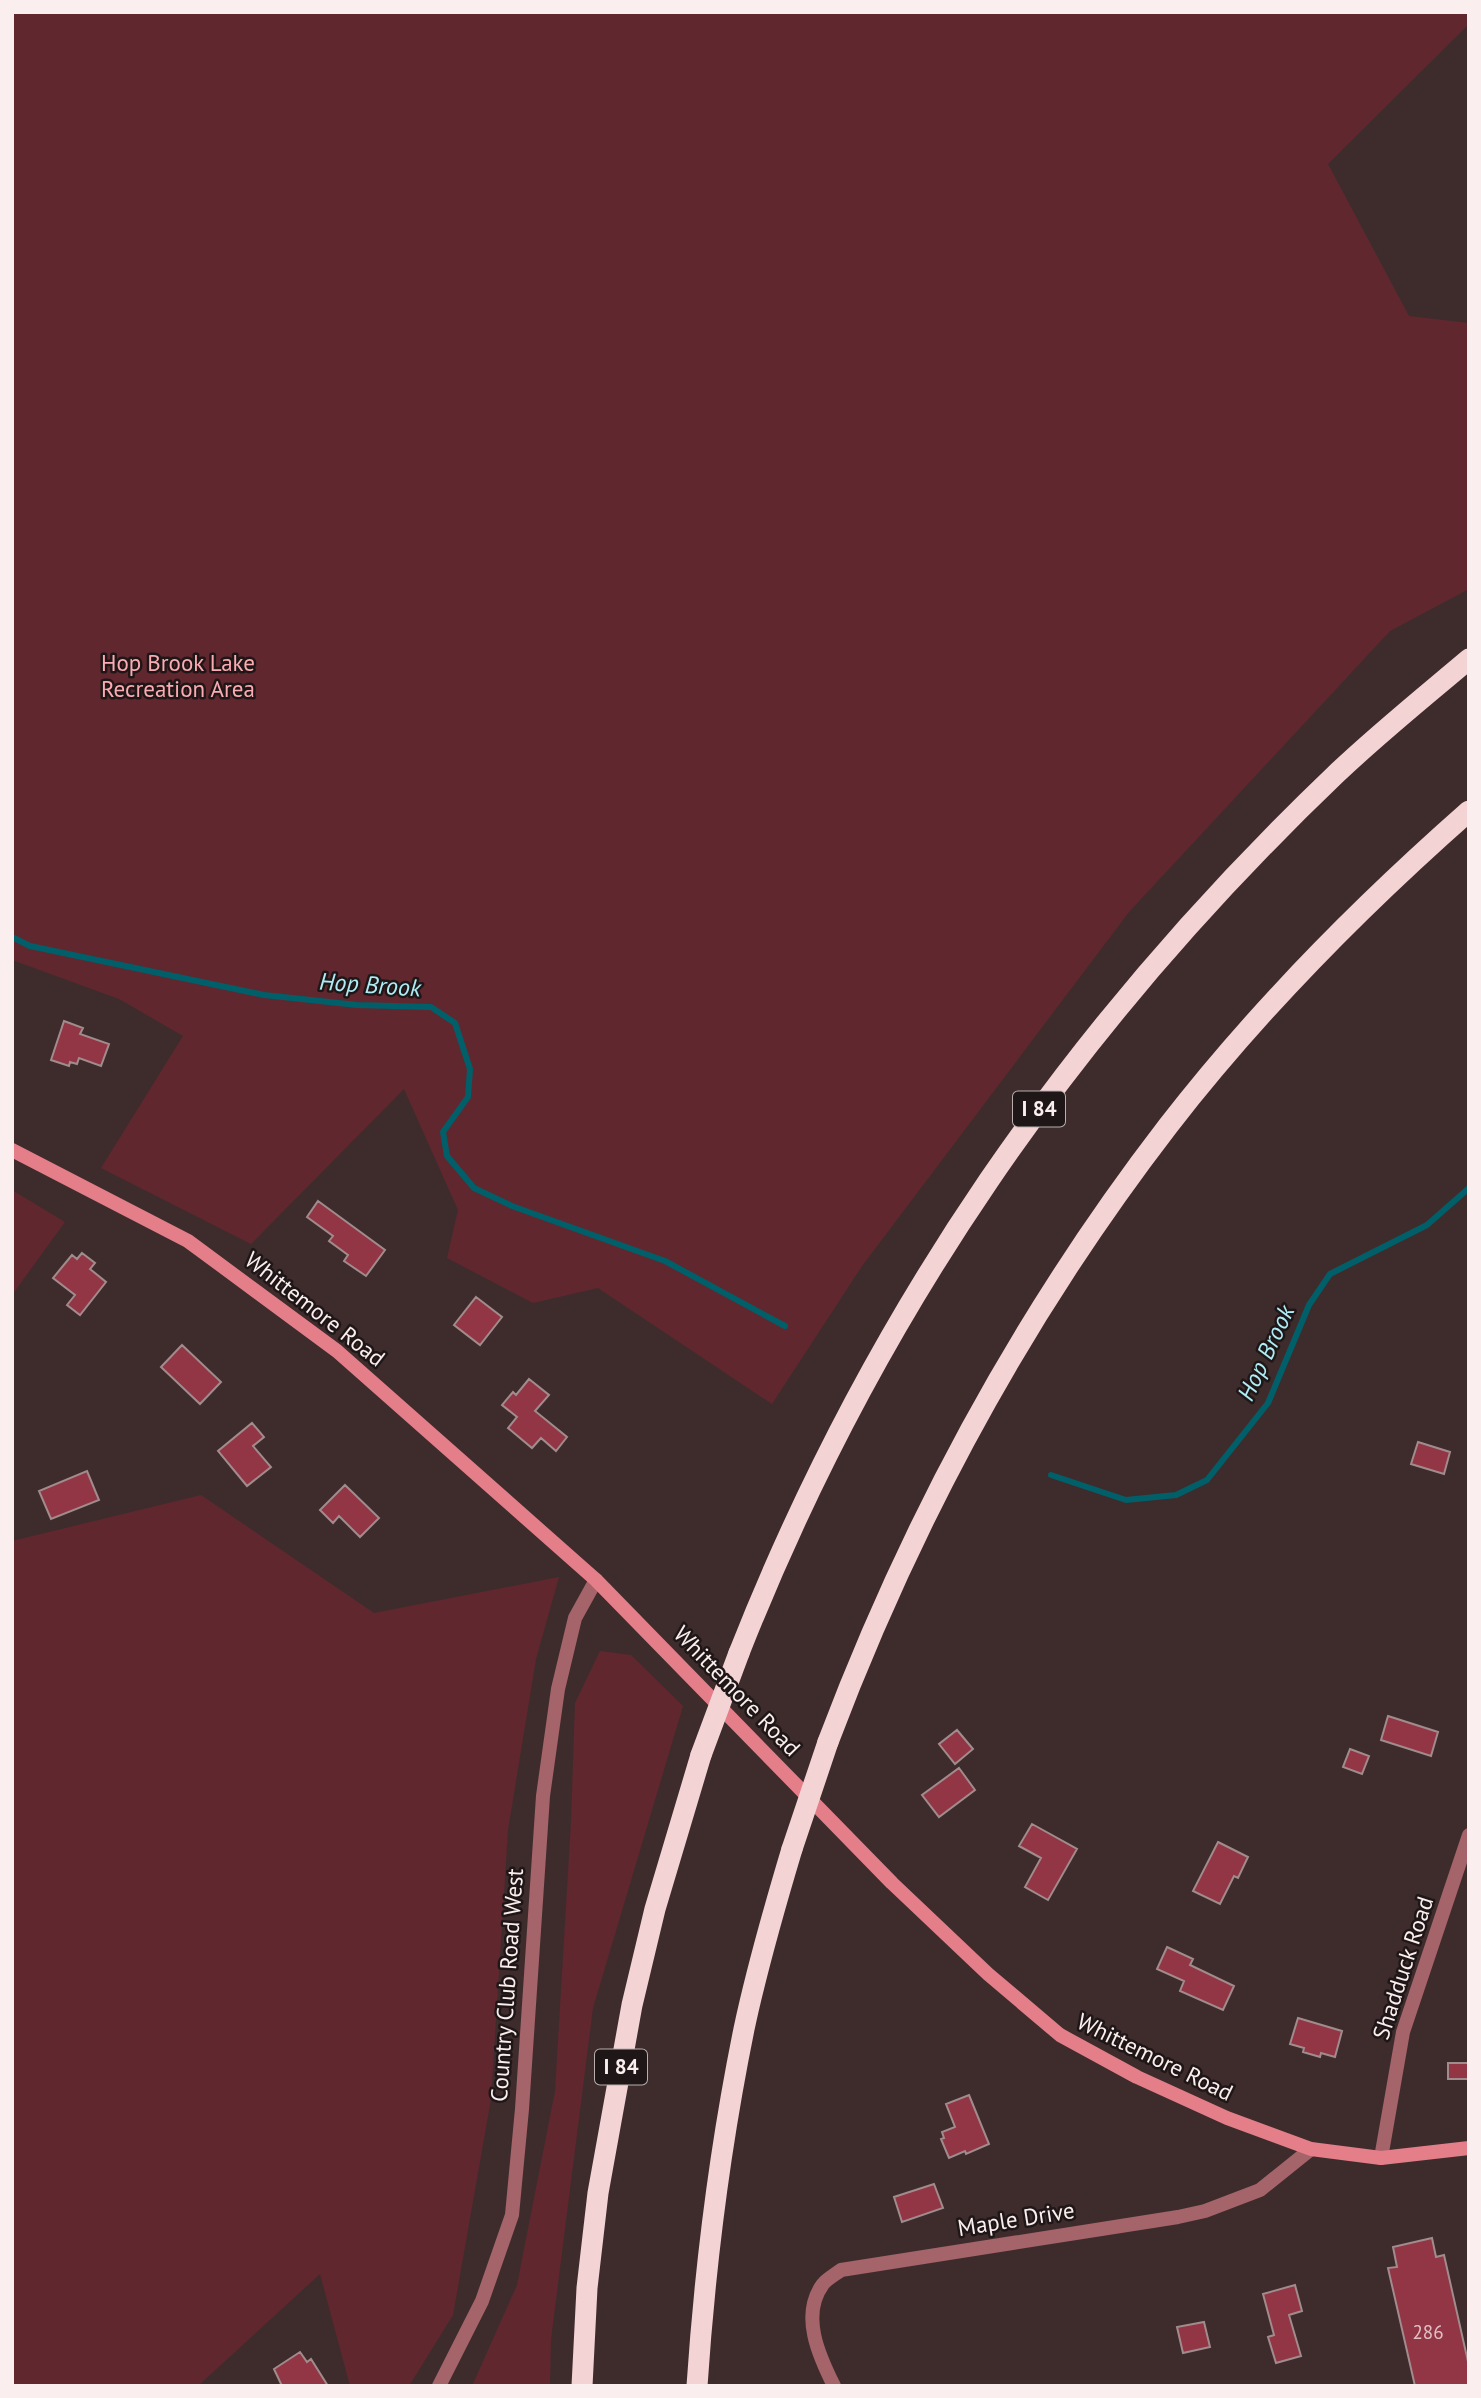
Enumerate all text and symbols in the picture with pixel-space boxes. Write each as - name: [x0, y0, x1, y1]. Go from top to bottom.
- park label: Hop Brook Lake Recreation Area: [101, 648, 255, 703]
- water label: Hop Brook: [318, 965, 423, 1004]
- road number: I 84: [1013, 1092, 1065, 1126]
- street label: Whittemore Road: [239, 1245, 391, 1372]
- water label: Hop Brook: [1230, 1299, 1302, 1405]
- street label: Whittemore Road: [668, 1619, 807, 1762]
- street label: Country Club Road West: [484, 1867, 529, 2103]
- street label: Shadduck Road: [1366, 1893, 1439, 2043]
- street label: Whittemore Road: [1072, 2006, 1238, 2107]
- road number: I 84: [595, 2050, 647, 2084]
- street label: Maple Drive: [955, 2195, 1077, 2242]
- house number: 286: [1412, 2320, 1444, 2344]

